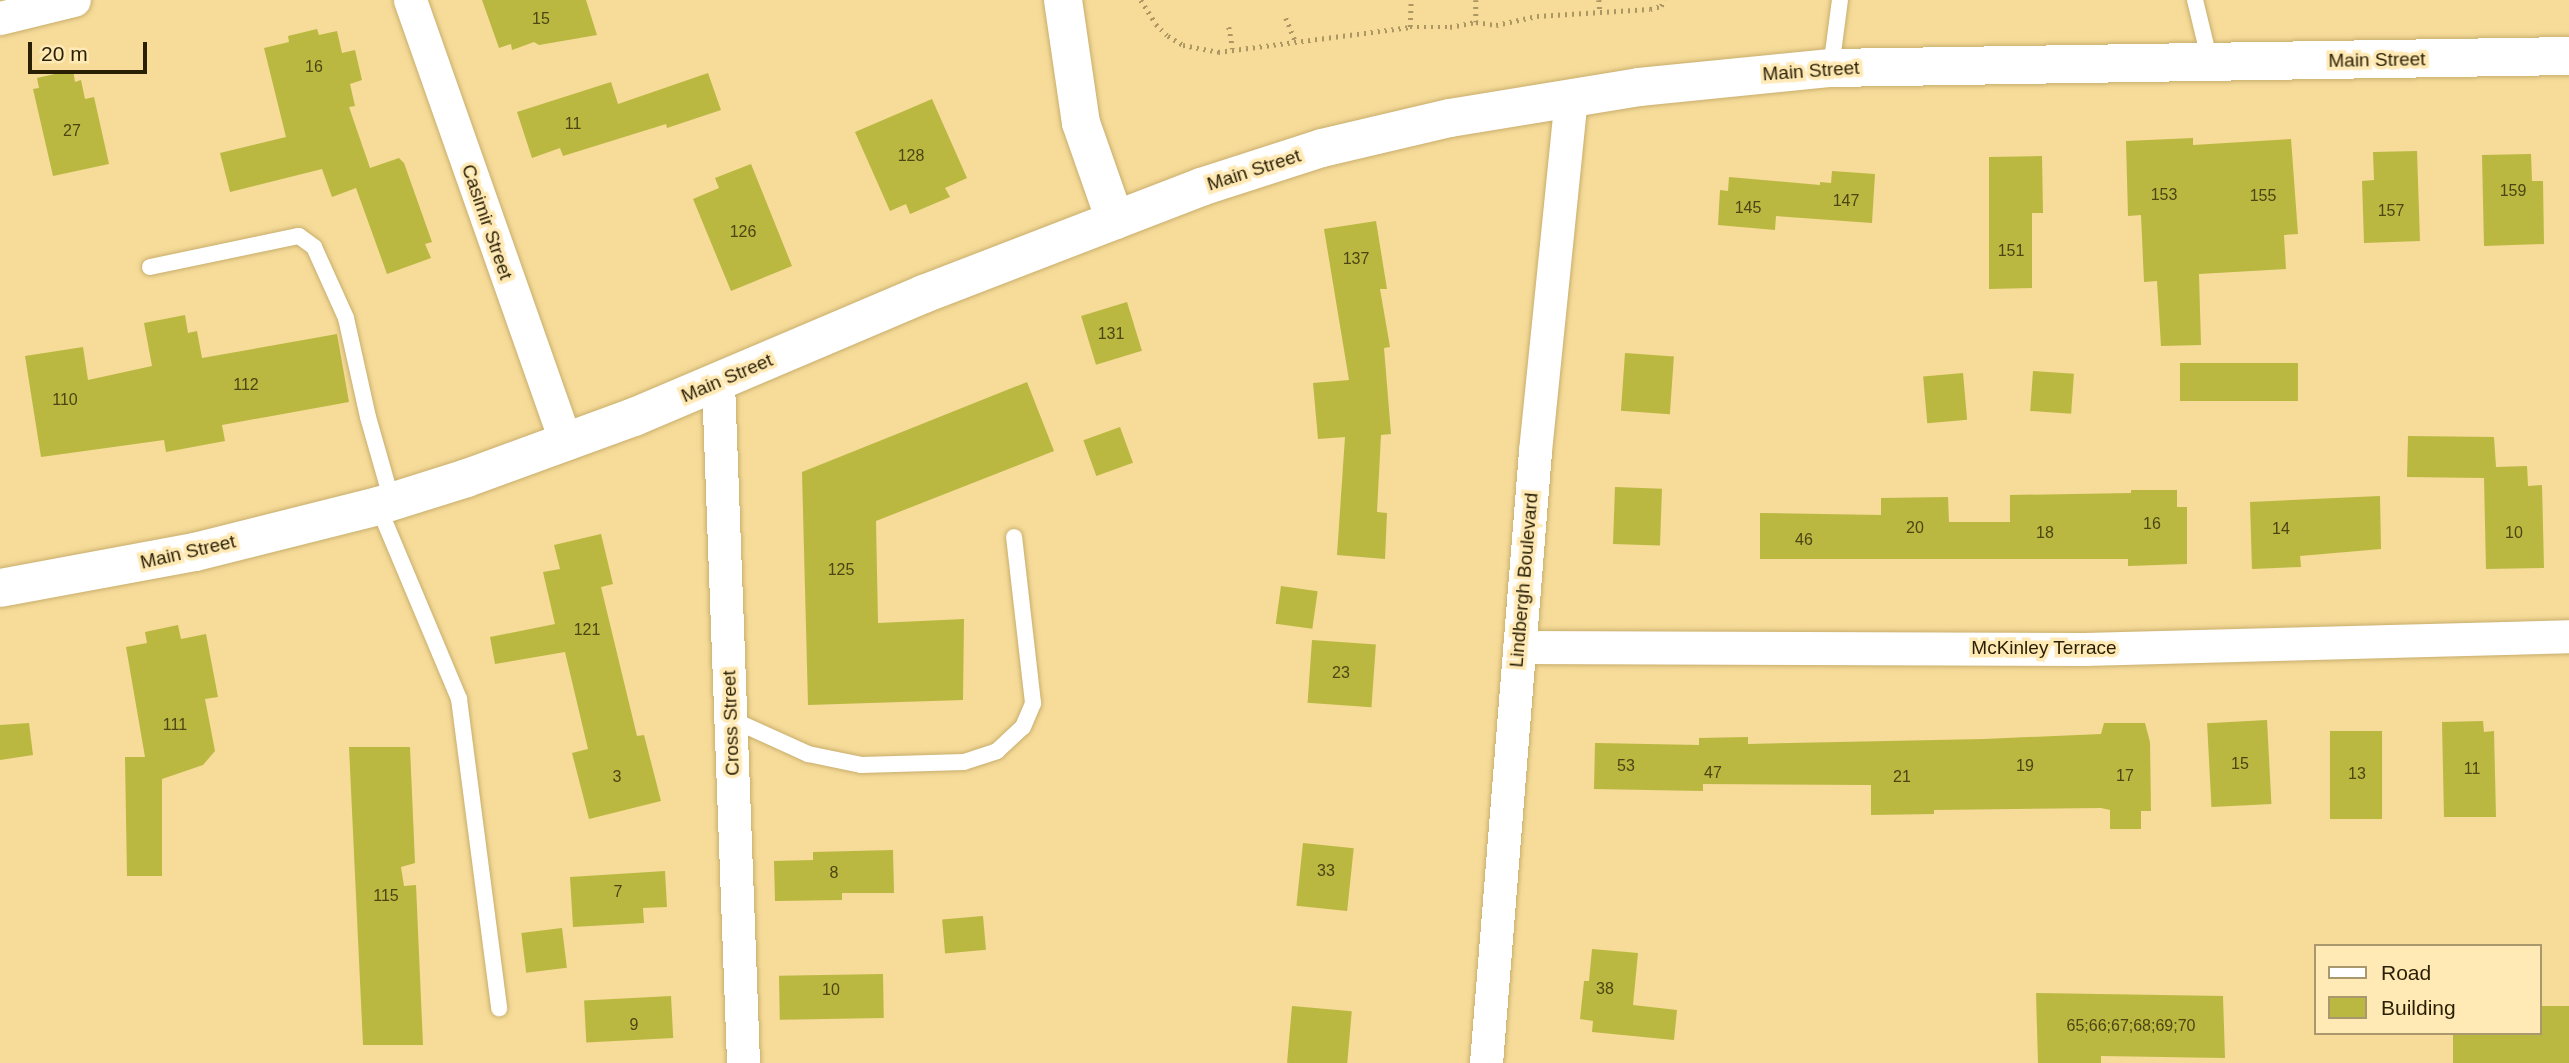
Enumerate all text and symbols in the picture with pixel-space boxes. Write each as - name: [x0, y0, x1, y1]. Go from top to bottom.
- house number: 15: [532, 9, 550, 29]
- scale bar: [32, 28, 150, 72]
- text: 20 m: [41, 42, 88, 65]
- street label: Main Street: [2328, 48, 2426, 72]
- street label: Main Street: [1762, 56, 1860, 86]
- house number: 16: [305, 57, 323, 77]
- house number: 11: [565, 114, 581, 134]
- house number: 27: [63, 121, 81, 141]
- street label: Main Street: [1204, 144, 1304, 196]
- house number: 128: [898, 146, 924, 166]
- street label: Casimir Street: [457, 161, 517, 283]
- house number: 159: [2500, 181, 2526, 201]
- house number: 153: [2151, 185, 2177, 205]
- house number: 155: [2250, 186, 2276, 206]
- house number: 147: [1833, 191, 1859, 211]
- house number: 145: [1735, 198, 1761, 218]
- house number: 157: [2378, 201, 2404, 221]
- house number: 126: [730, 222, 756, 242]
- house number: 151: [1998, 241, 2024, 261]
- house number: 137: [1343, 249, 1369, 269]
- house number: 131: [1098, 324, 1124, 344]
- street label: Main Street: [678, 349, 776, 407]
- house number: 112: [233, 375, 259, 395]
- house number: 110: [52, 390, 78, 410]
- street label: Lindbergh Boulevard: [1505, 492, 1543, 668]
- house number: 16: [2143, 514, 2161, 534]
- house number: 20: [1906, 518, 1924, 538]
- house number: 14: [2272, 519, 2290, 539]
- house number: 18: [2036, 523, 2054, 543]
- house number: 10: [2505, 523, 2523, 543]
- street label: Main Street: [138, 530, 238, 574]
- house number: 46: [1795, 530, 1813, 550]
- house number: 125: [828, 560, 854, 580]
- house number: 121: [574, 620, 600, 640]
- street label: McKinley Terrace: [1971, 637, 2117, 659]
- house number: 23: [1332, 663, 1350, 683]
- street label: Cross Street: [718, 670, 744, 776]
- house number: 111: [163, 715, 187, 735]
- house number: 15: [2231, 754, 2249, 774]
- house number: 53: [1617, 756, 1635, 776]
- house number: 19: [2016, 756, 2034, 776]
- house number: 11: [2464, 759, 2480, 779]
- house number: 47: [1704, 763, 1722, 783]
- house number: 13: [2348, 764, 2366, 784]
- house number: 17: [2116, 766, 2134, 786]
- house number: 3: [613, 767, 621, 787]
- house number: 21: [1893, 767, 1911, 787]
- house number: 33: [1317, 861, 1335, 881]
- house number: 8: [830, 863, 838, 883]
- house number: 7: [614, 882, 622, 902]
- house number: 115: [373, 886, 399, 906]
- legend: [2314, 944, 2541, 1035]
- text: Road: [2381, 961, 2431, 984]
- house number: 38: [1596, 979, 1614, 999]
- house number: 10: [822, 980, 840, 1000]
- text: Building: [2381, 996, 2456, 1019]
- house number: 9: [630, 1015, 638, 1035]
- house number: 65;66;67;68;69;70: [2066, 1016, 2196, 1036]

